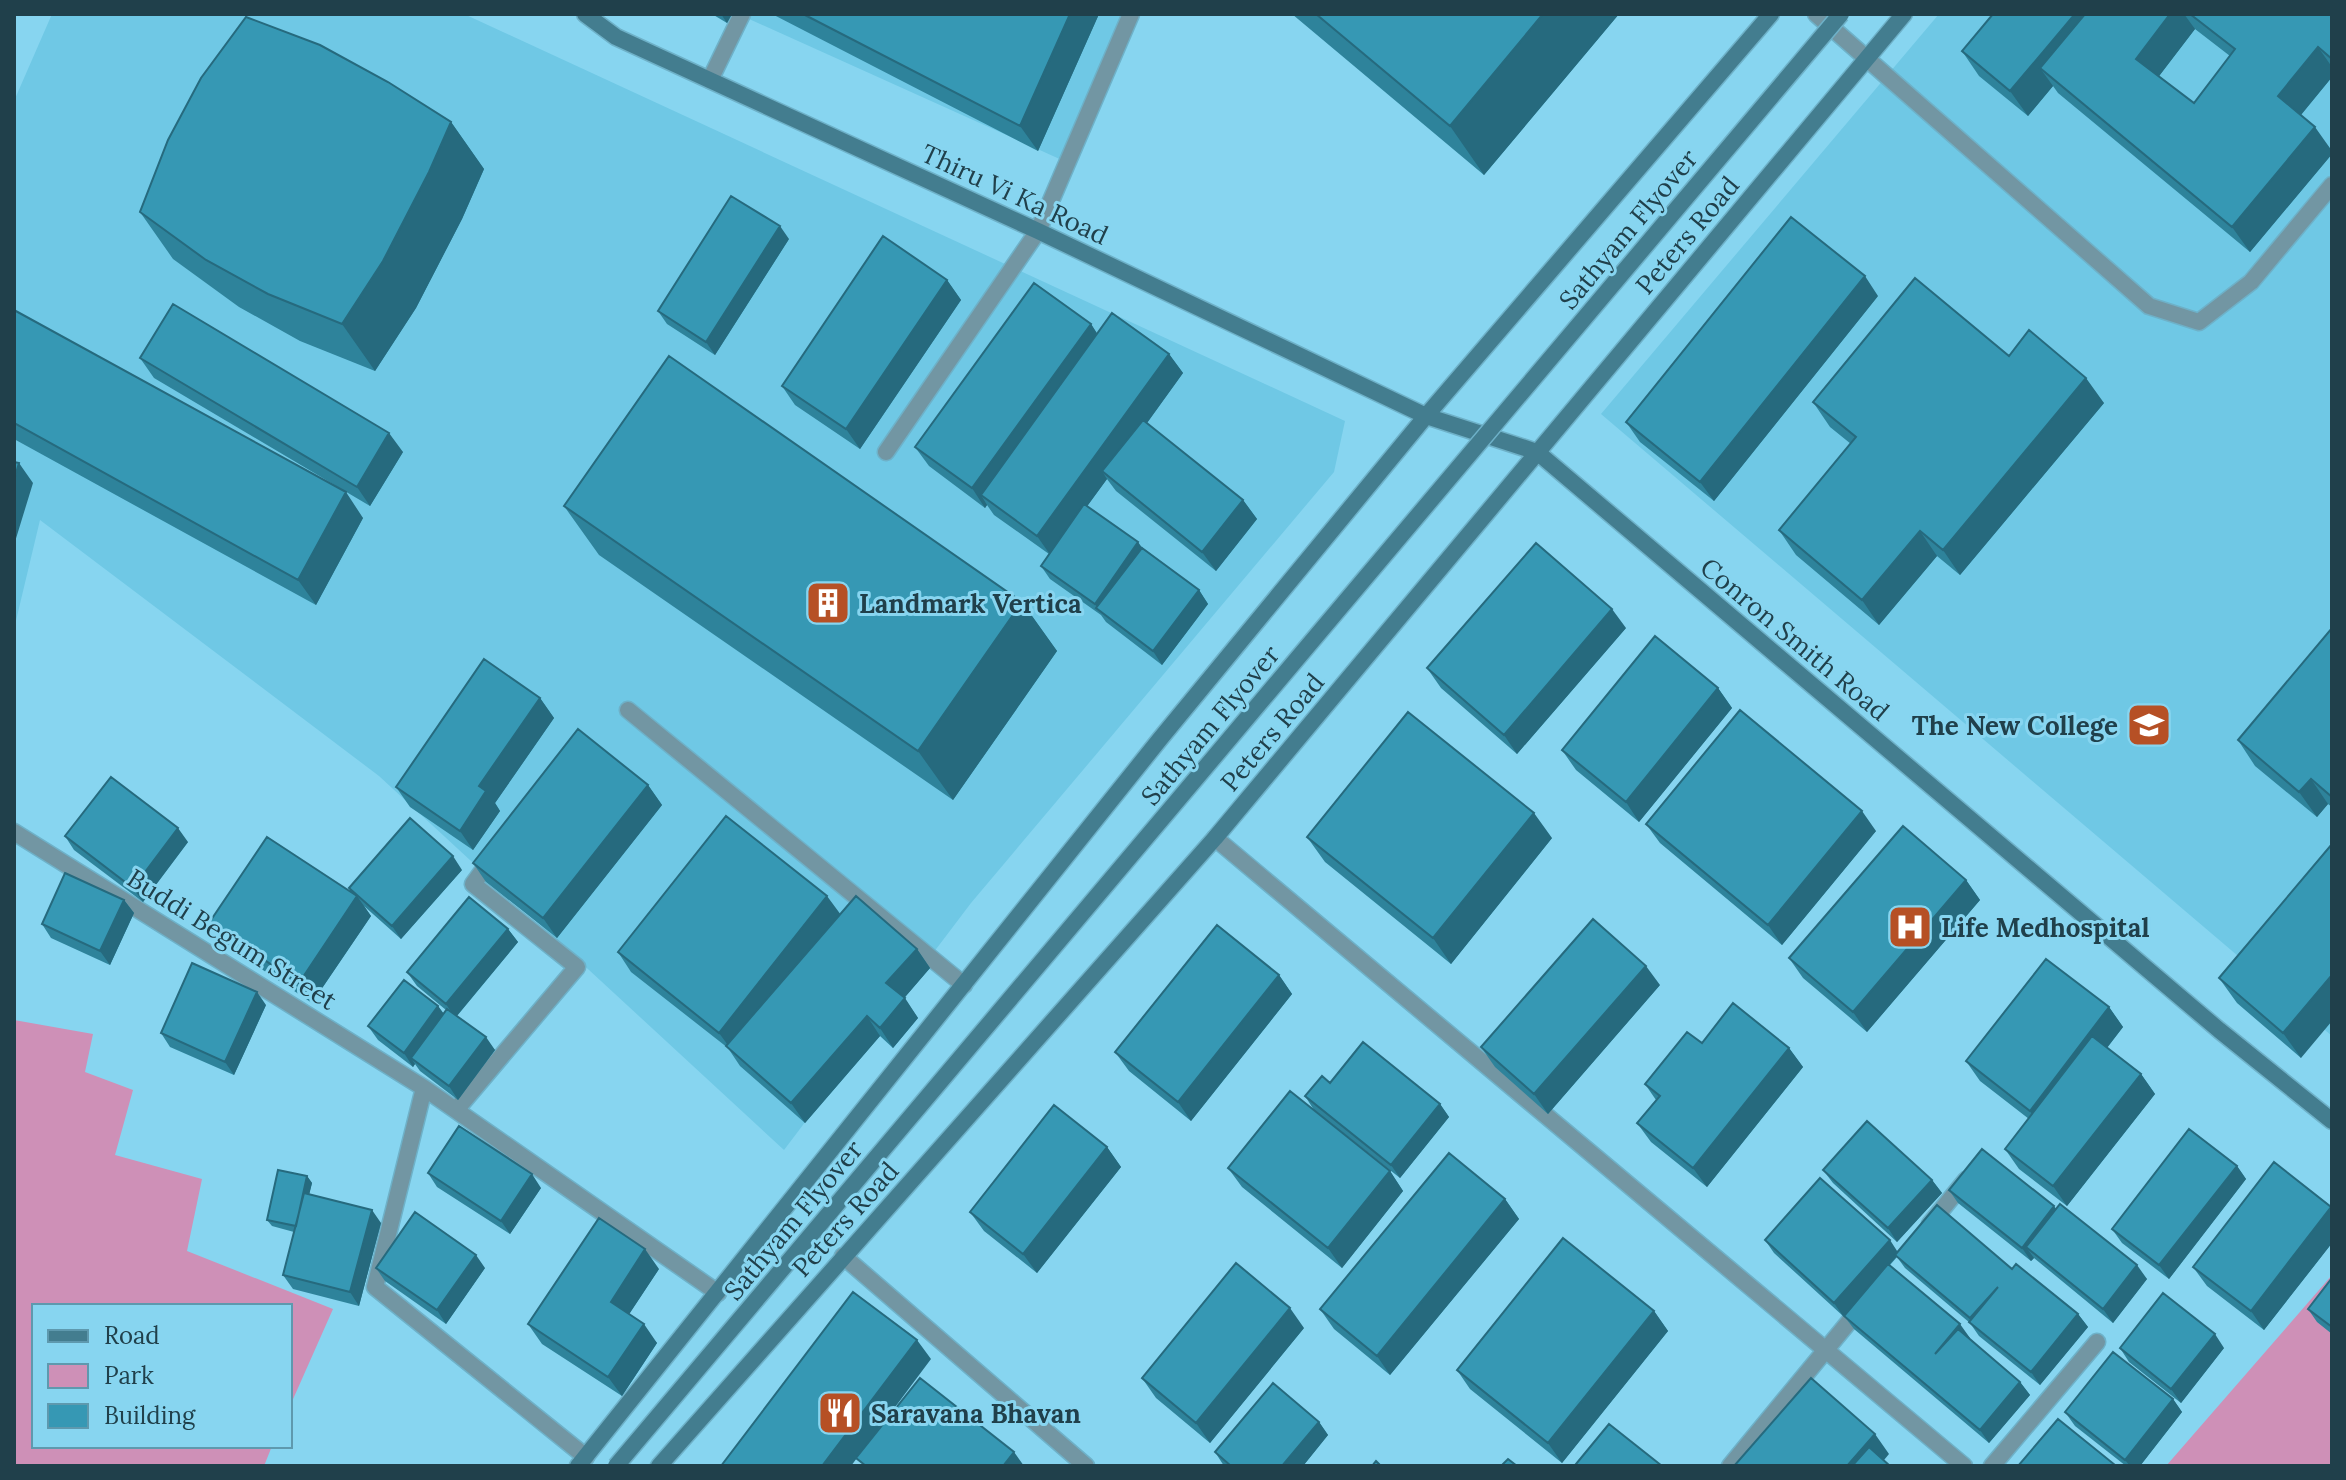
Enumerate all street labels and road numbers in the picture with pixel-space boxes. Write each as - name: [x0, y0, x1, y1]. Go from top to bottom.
- street label: Thiru Vi Ka Road: [916, 136, 1114, 252]
- street label: Sathyam Flyover: [1551, 142, 1705, 316]
- street label: Peters Road: [1628, 169, 1746, 301]
- street label: Conron Smith Road: [1694, 550, 1896, 728]
- street label: Sathyam Flyover: [1133, 638, 1287, 812]
- street label: Peters Road: [1213, 666, 1331, 798]
- street label: Buddi Begum Street: [121, 861, 343, 1017]
- street label: Sathyam Flyover: [716, 1133, 870, 1307]
- street label: Peters Road: [785, 1154, 905, 1284]

